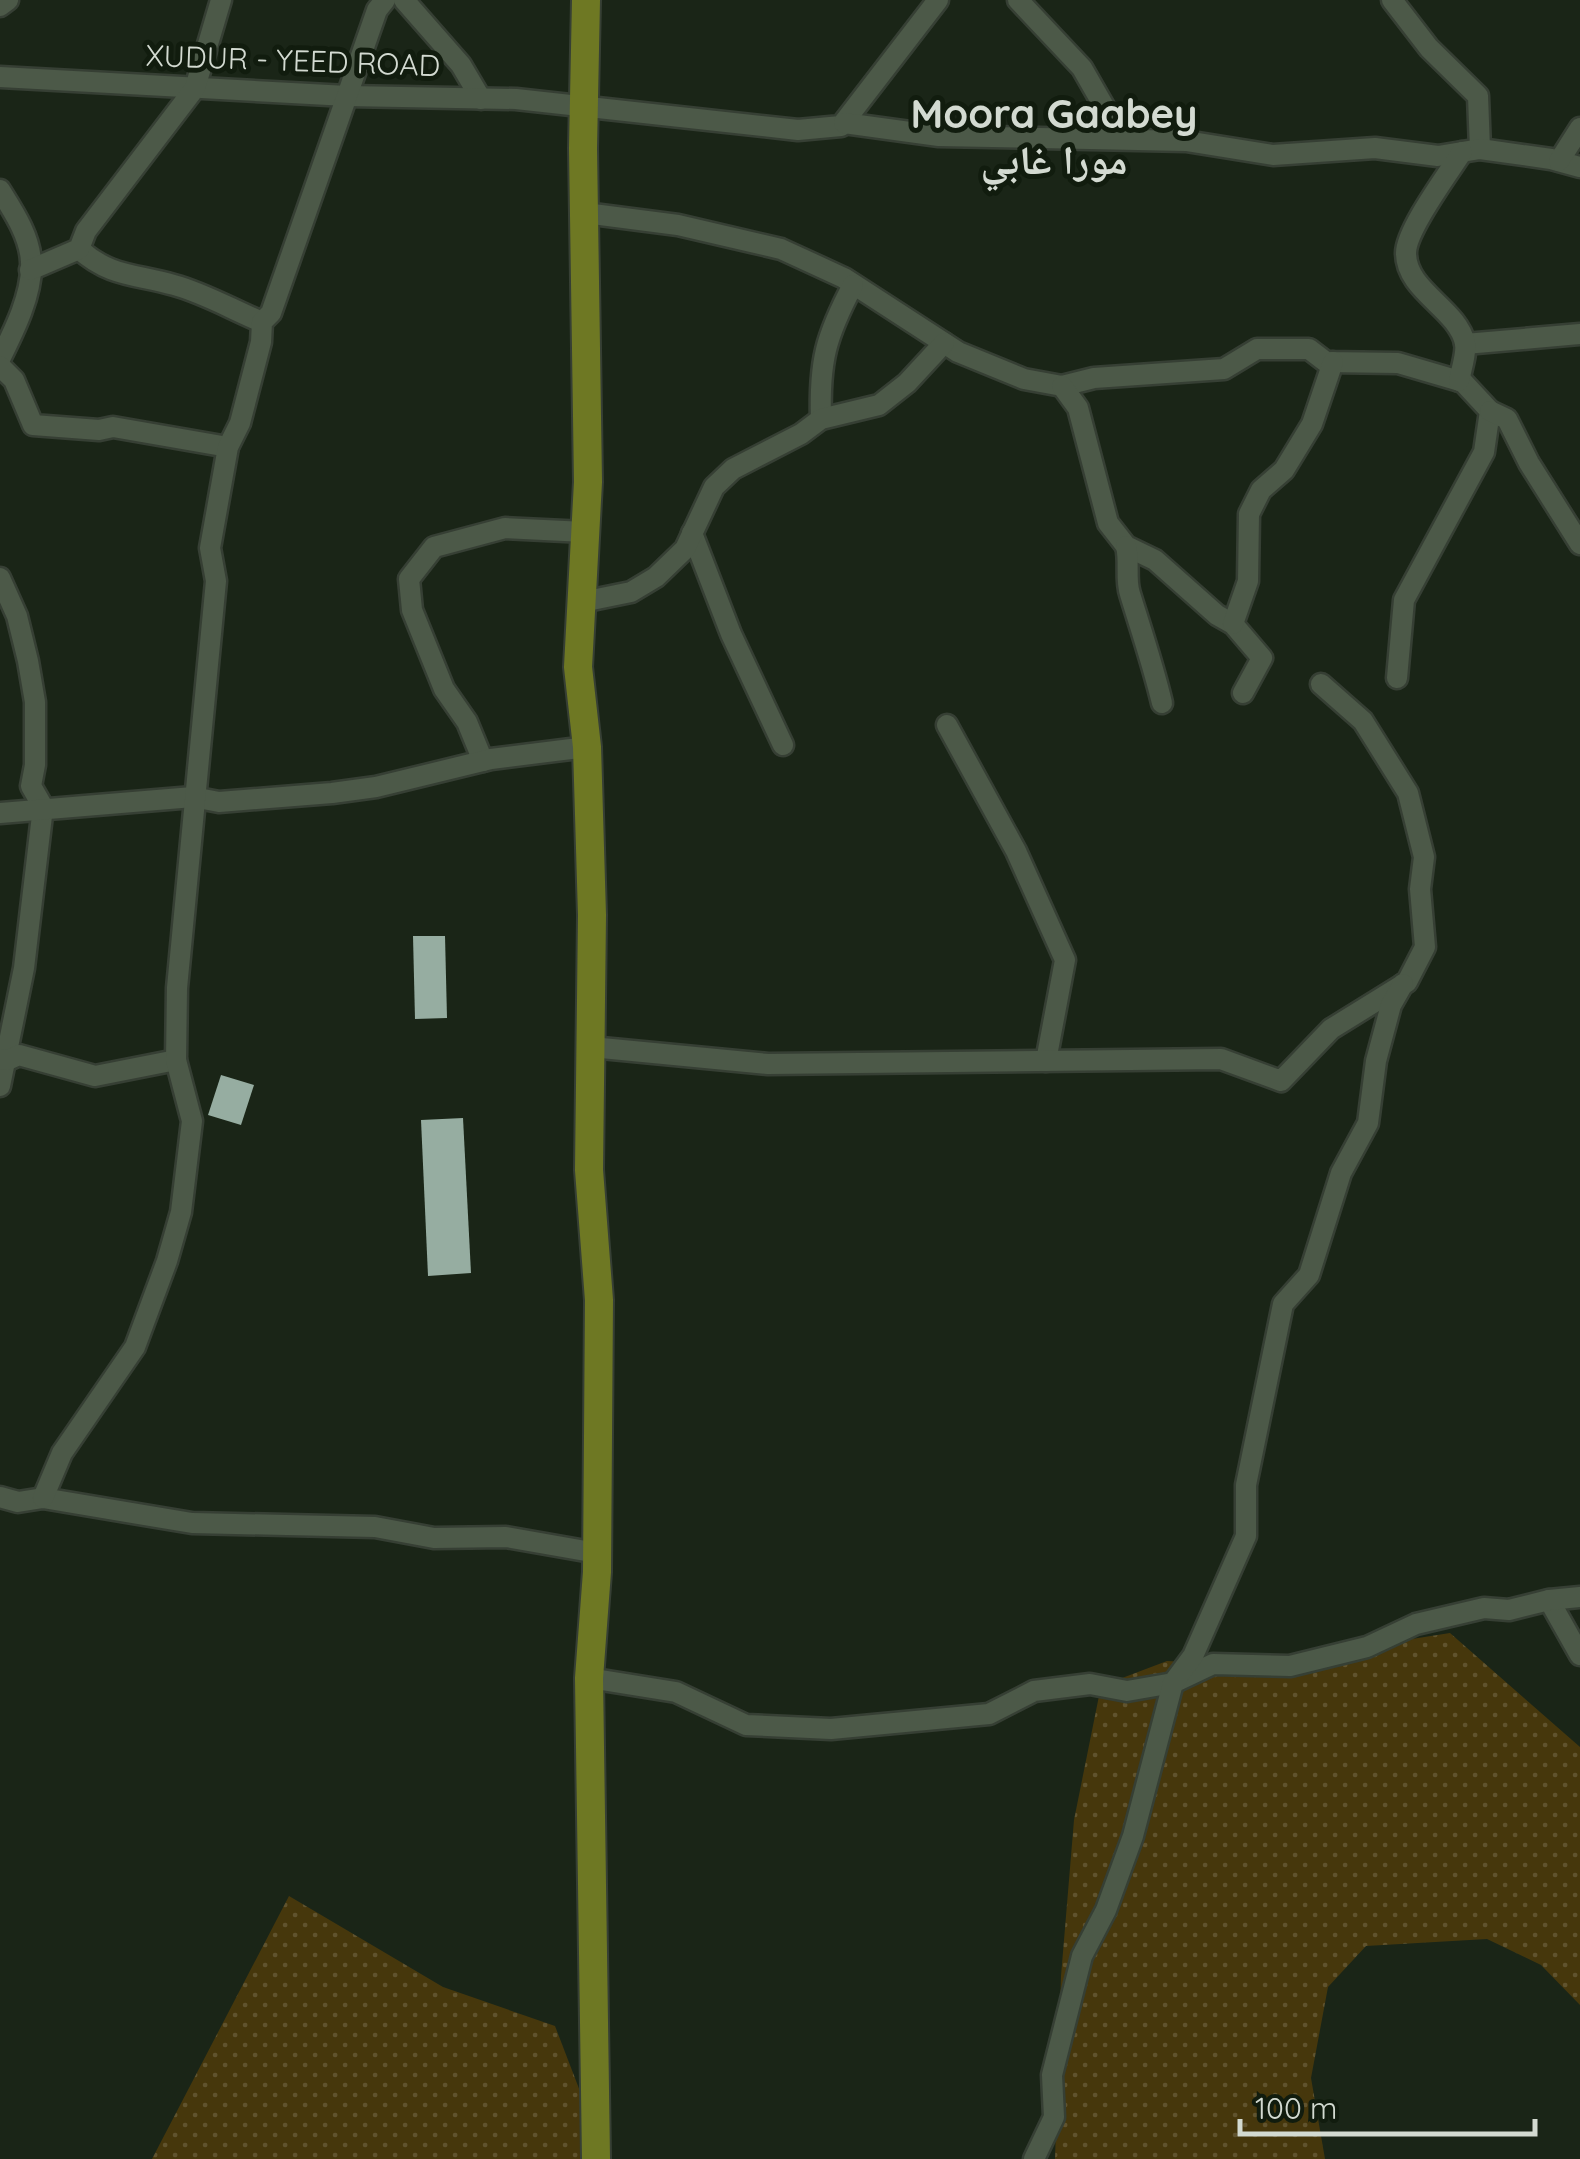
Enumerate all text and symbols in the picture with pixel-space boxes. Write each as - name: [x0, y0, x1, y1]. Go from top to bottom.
- street label: XUDUR - YEED ROAD: [145, 36, 441, 84]
- district label: Moora Gaabey مورا غابي: [911, 88, 1197, 192]
- scale bar: [1240, 2074, 1535, 2136]
- text: 100 m: [1255, 2089, 1337, 2127]

